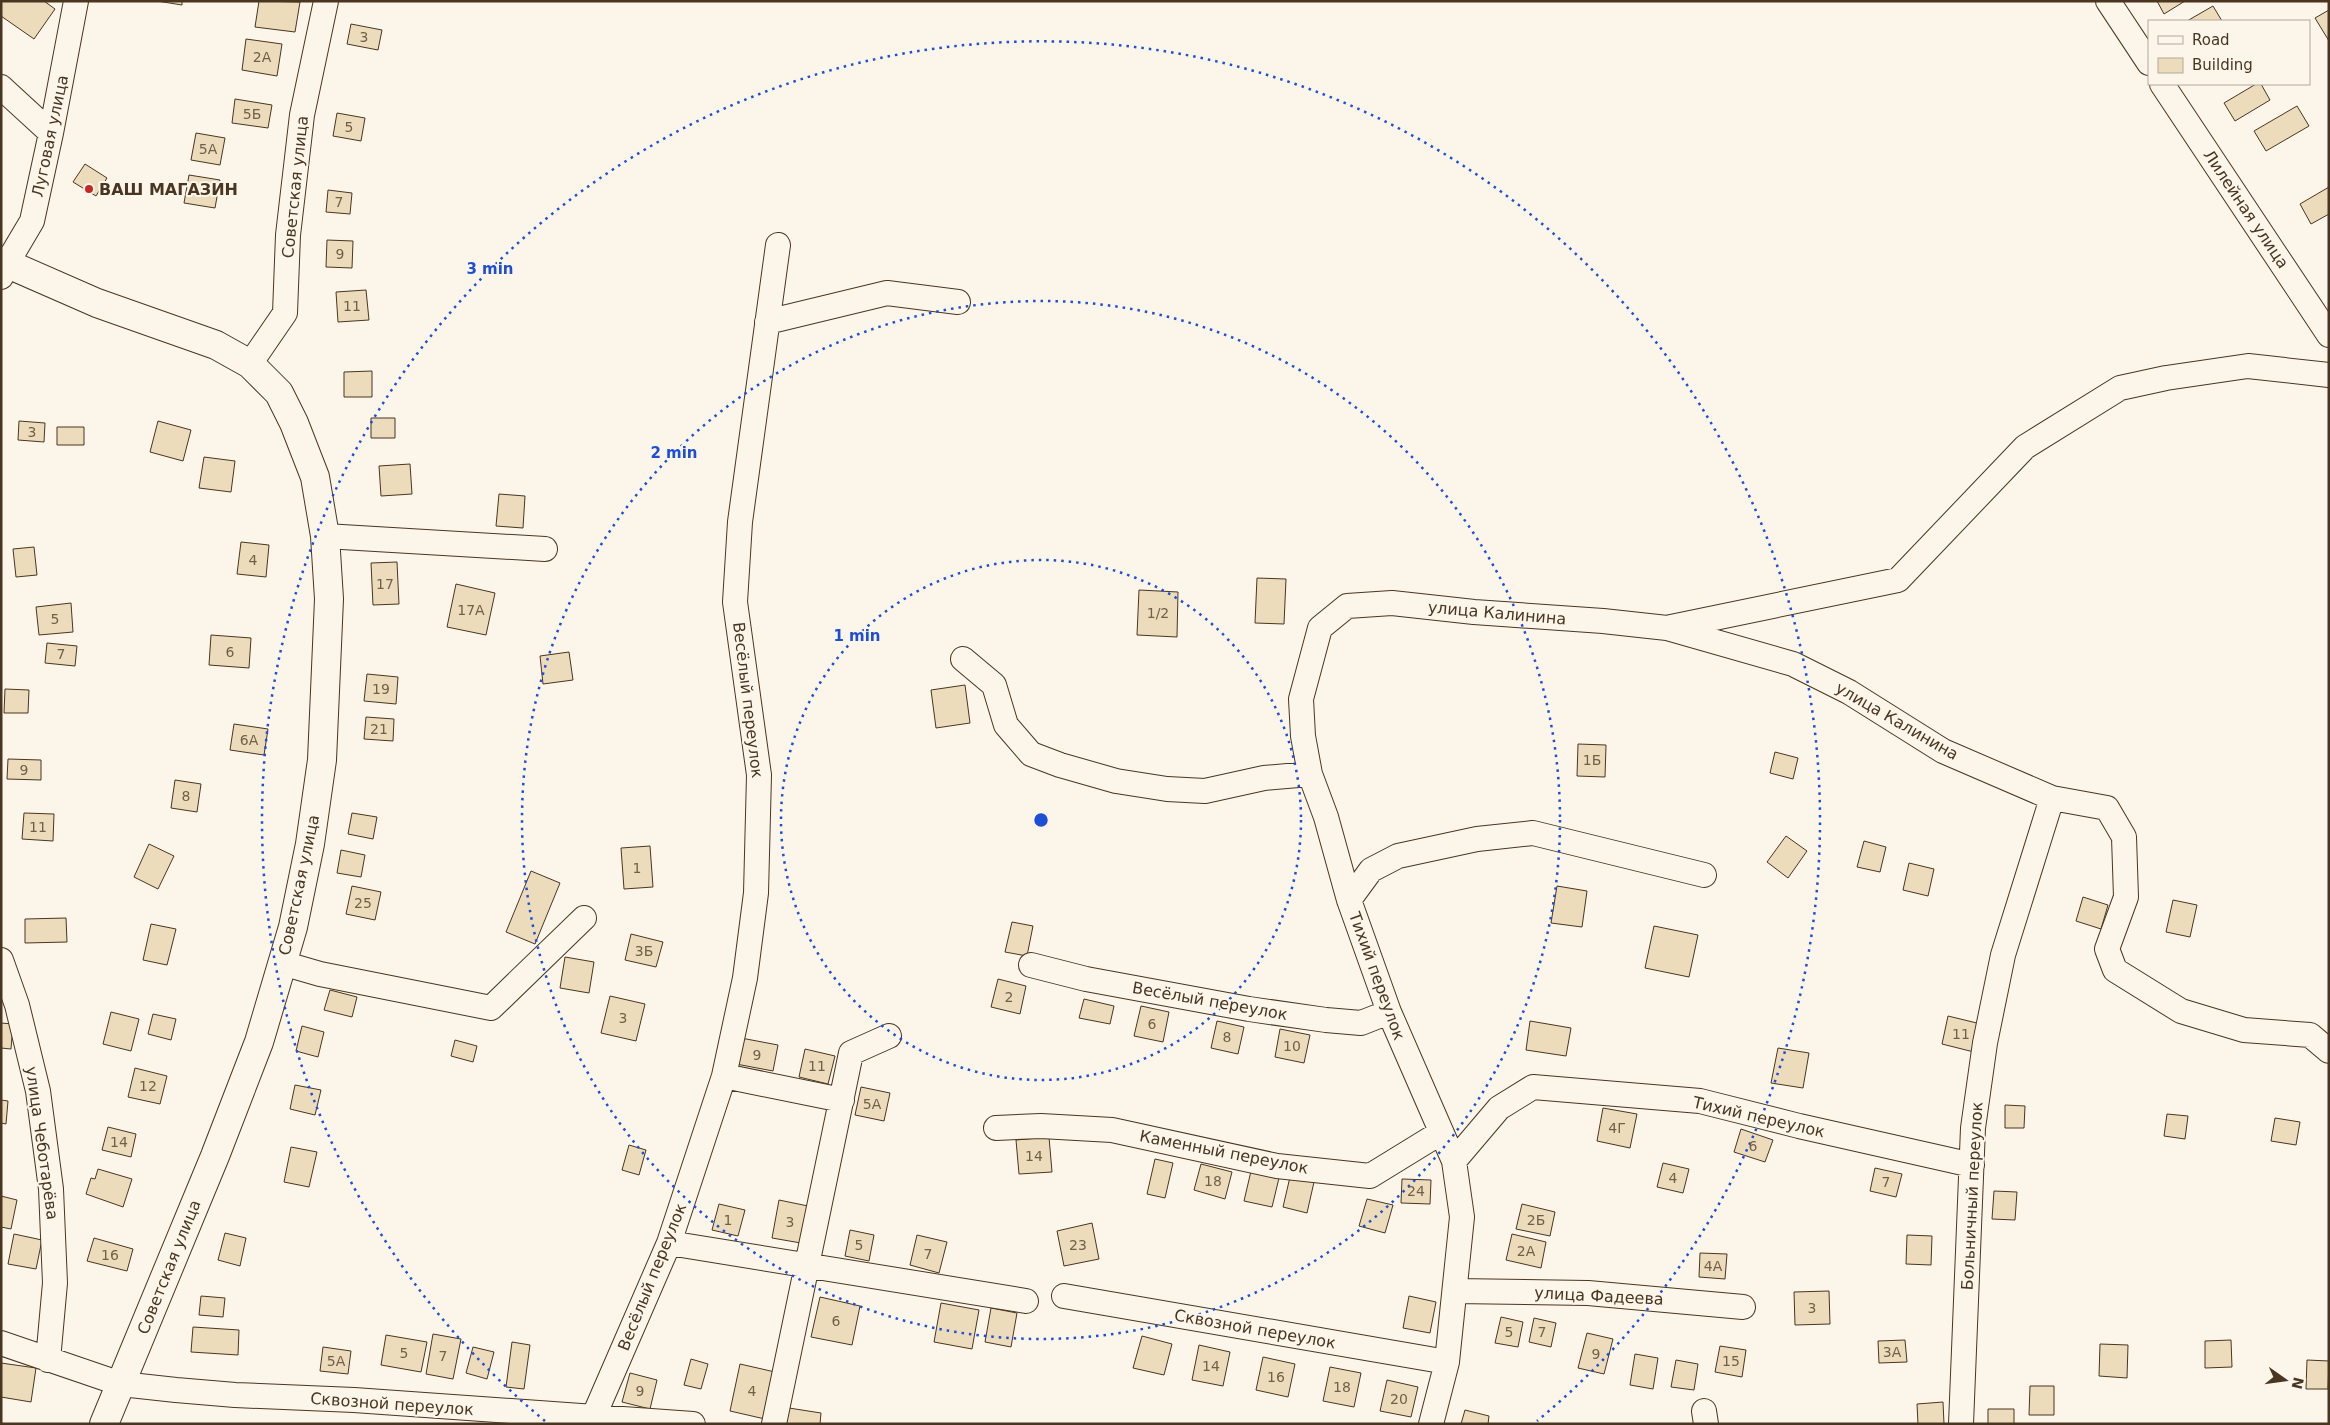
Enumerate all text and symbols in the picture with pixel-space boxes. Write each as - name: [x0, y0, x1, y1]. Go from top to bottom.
- legend: [2148, 20, 2310, 85]
- house number: 3: [360, 29, 368, 45]
- text: Road: [2192, 31, 2230, 49]
- house number: 2А: [253, 49, 272, 65]
- text: Building: [2192, 56, 2253, 74]
- street label: Луговая улица: [28, 73, 72, 199]
- house number: 5Б: [243, 106, 261, 122]
- street label: Советская улица: [278, 115, 312, 259]
- house number: 5: [345, 119, 353, 135]
- house number: 5А: [199, 141, 218, 157]
- street label: Лилейная улица: [2199, 146, 2293, 272]
- place label: ВАШ МАГАЗИН: [99, 180, 238, 199]
- marker: ВАШ МАГАЗИН: [83, 183, 95, 195]
- house number: 7: [335, 194, 343, 210]
- house number: 9: [336, 246, 344, 262]
- text: 3 min: [466, 260, 514, 278]
- house number: 11: [343, 298, 361, 314]
- house number: 3: [28, 424, 36, 440]
- text: 2 min: [650, 444, 698, 462]
- house number: 4: [249, 552, 258, 568]
- house number: 17: [376, 576, 394, 592]
- street label: улица Калинина: [1427, 597, 1567, 629]
- house number: 17А: [457, 602, 485, 618]
- house number: 1/2: [1147, 605, 1169, 621]
- house number: 5: [51, 611, 59, 627]
- street label: Весёлый переулок: [729, 621, 767, 780]
- text: 1 min: [833, 627, 881, 645]
- house number: 6: [226, 644, 235, 660]
- house number: 7: [57, 646, 65, 662]
- street label: улица Калинина: [1832, 678, 1962, 764]
- house number: 19: [372, 681, 390, 697]
- house number: 21: [370, 721, 388, 737]
- house number: 6А: [240, 732, 259, 748]
- house number: 1Б: [1583, 752, 1601, 768]
- house number: 9: [20, 762, 28, 778]
- house number: 8: [182, 788, 190, 804]
- centre of rings: [1032, 811, 1050, 829]
- street label: Советская улица: [275, 813, 323, 957]
- house number: 11: [29, 819, 47, 835]
- house number: 1: [633, 860, 641, 876]
- house number: 25: [354, 895, 372, 911]
- street label: Тихий переулок: [1345, 908, 1409, 1043]
- house number: 3Б: [635, 943, 653, 959]
- street label: Весёлый переулок: [1131, 978, 1289, 1024]
- house number: 2: [1005, 989, 1013, 1005]
- house number: 3: [619, 1010, 627, 1026]
- house number: 6: [1148, 1016, 1157, 1032]
- house number: 11: [1952, 1026, 1970, 1042]
- house number: 8: [1223, 1029, 1231, 1045]
- house number: 10: [1283, 1038, 1301, 1054]
- house number: 9: [753, 1047, 761, 1063]
- house number: 11: [808, 1058, 826, 1074]
- street label: улица Чеботарёва: [22, 1065, 62, 1221]
- house number: 12: [139, 1078, 157, 1094]
- street label: Тихий переулок: [1690, 1092, 1827, 1142]
- house number: 5А: [863, 1096, 882, 1112]
- street label: Больничный переулок: [1958, 1101, 1986, 1291]
- house number: 4Г: [1608, 1120, 1626, 1136]
- street label: Каменный переулок: [1138, 1126, 1310, 1178]
- house number: 14: [110, 1134, 128, 1150]
- house number: 6: [1749, 1138, 1758, 1154]
- house number: 14: [1025, 1148, 1043, 1164]
- house number: 4: [1669, 1170, 1678, 1186]
- house number: 18: [1204, 1173, 1222, 1189]
- house number: 7: [1882, 1174, 1890, 1190]
- house number: 24: [1407, 1183, 1425, 1199]
- street label: Советская улица: [133, 1197, 205, 1337]
- street label: Весёлый переулок: [614, 1200, 690, 1353]
- house number: 1: [724, 1212, 732, 1228]
- house number: 2Б: [1527, 1212, 1545, 1228]
- house number: 3: [786, 1214, 794, 1230]
- house number: 5: [855, 1237, 863, 1253]
- house number: 23: [1069, 1237, 1087, 1253]
- house number: 2А: [1517, 1243, 1536, 1259]
- house number: 7: [924, 1246, 932, 1262]
- house number: 16: [101, 1247, 119, 1263]
- house number: 4А: [1704, 1258, 1723, 1274]
- street label: улица Фадеева: [1534, 1283, 1664, 1309]
- house number: 3: [1808, 1300, 1816, 1316]
- street label: Сквозной переулок: [1173, 1305, 1338, 1353]
- house number: 6: [832, 1313, 841, 1329]
- house number: 5: [1505, 1324, 1513, 1340]
- house number: 7: [1538, 1324, 1546, 1340]
- house number: 3А: [1883, 1344, 1902, 1360]
- house number: 5: [400, 1345, 408, 1361]
- house number: 9: [1592, 1346, 1600, 1362]
- house number: 7: [439, 1348, 447, 1364]
- house number: 5А: [327, 1353, 346, 1369]
- house number: 15: [1722, 1353, 1740, 1369]
- north arrow: [2260, 1355, 2310, 1405]
- house number: 14: [1202, 1358, 1220, 1374]
- house number: 16: [1267, 1369, 1285, 1385]
- text: N: [2288, 1376, 2307, 1391]
- house number: 18: [1333, 1379, 1351, 1395]
- house number: 9: [636, 1383, 644, 1399]
- house number: 4: [748, 1383, 757, 1399]
- street label: Сквозной переулок: [310, 1389, 475, 1419]
- house number: 20: [1390, 1391, 1408, 1407]

